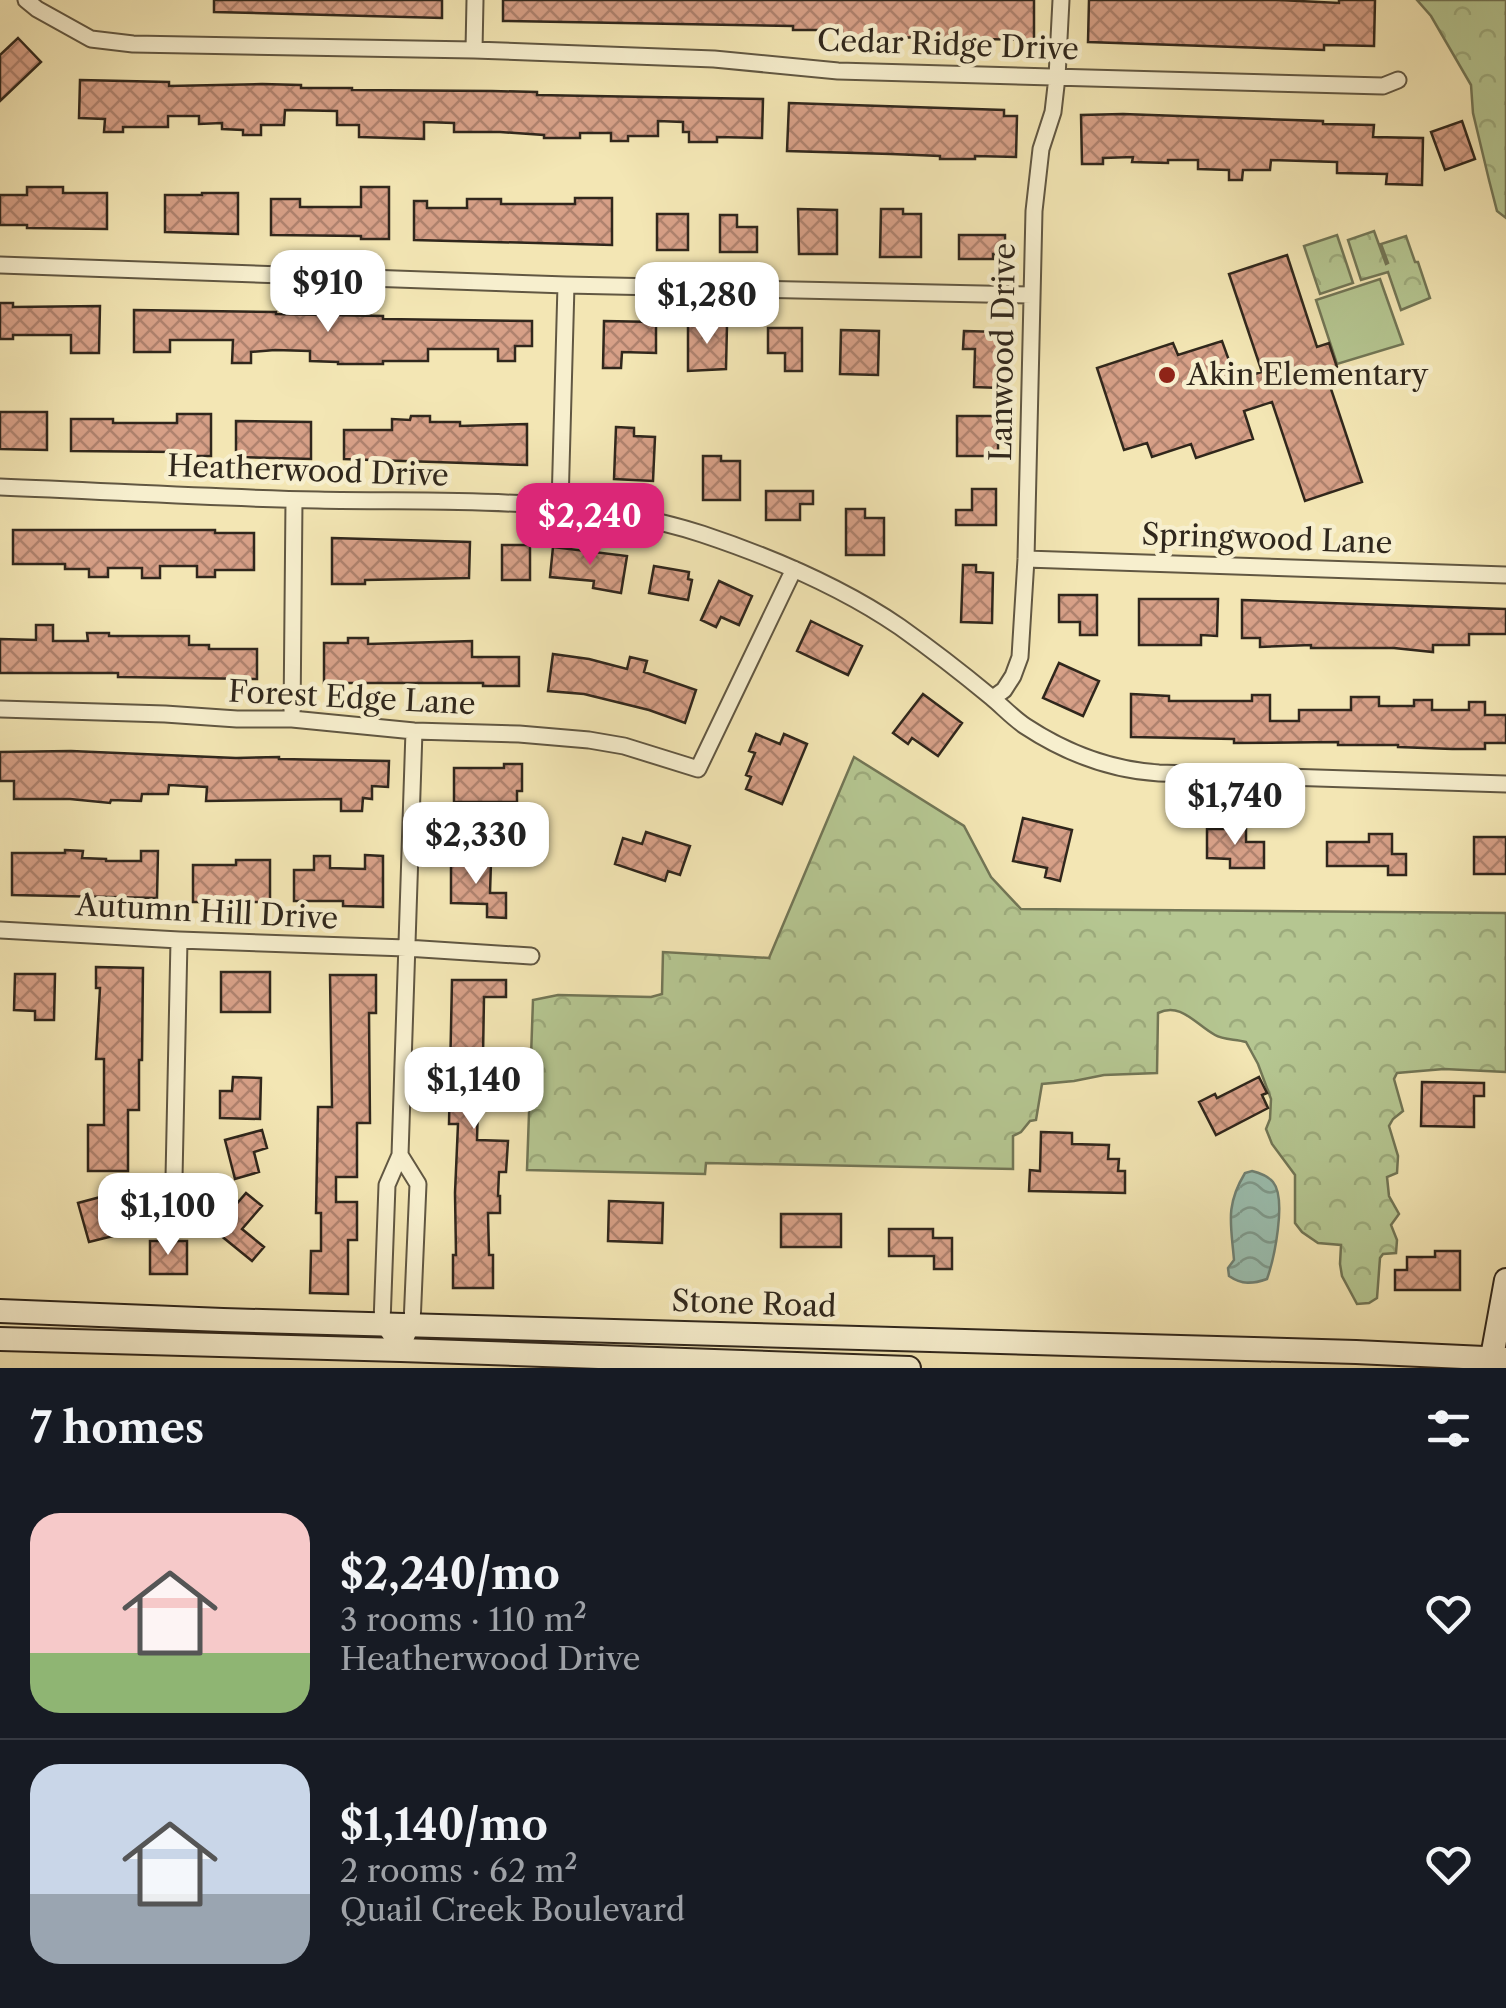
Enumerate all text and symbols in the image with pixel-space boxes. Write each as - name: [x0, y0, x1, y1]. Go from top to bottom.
- street label: Cedar Ridge Drive: [817, 21, 1080, 68]
- street label: Lanwood Drive: [982, 242, 1023, 462]
- pin: $910: [269, 250, 387, 335]
- pin: $1,280: [626, 262, 788, 347]
- text: $910: [292, 263, 364, 302]
- text: $1,280: [657, 275, 757, 314]
- place label: Akin Elementary: [1186, 356, 1428, 393]
- marker: Akin Elementary: [1156, 364, 1178, 386]
- street label: Heatherwood Drive: [167, 447, 449, 494]
- pin: $2,240: [509, 483, 671, 568]
- text: $2,240: [538, 496, 642, 535]
- street label: Springwood Lane: [1141, 516, 1393, 561]
- street label: Forest Edge Lane: [227, 673, 477, 722]
- pin: $1,740: [1154, 763, 1316, 848]
- text: $1,740: [1187, 776, 1283, 815]
- pin: $2,330: [395, 802, 557, 887]
- text: $2,330: [425, 815, 527, 854]
- street label: Autumn Hill Drive: [74, 886, 339, 937]
- pin: $1,140: [393, 1047, 555, 1132]
- text: $1,140: [427, 1060, 521, 1099]
- pin: $1,100: [87, 1173, 249, 1258]
- text: $1,100: [120, 1186, 216, 1225]
- street label: Stone Road: [671, 1282, 837, 1325]
- icon: filters: [1421, 1401, 1476, 1456]
- text: 7 homes: [30, 1402, 204, 1454]
- text: $2,240/mo: [340, 1548, 560, 1600]
- icon: home: [110, 1553, 230, 1673]
- icon: heart: [1421, 1586, 1476, 1641]
- text: 3 rooms · 110 m²: [340, 1600, 587, 1639]
- text: Heatherwood Drive: [340, 1639, 640, 1678]
- text: $1,140/mo: [340, 1799, 548, 1851]
- icon: home: [110, 1804, 230, 1924]
- icon: heart: [1421, 1837, 1476, 1892]
- text: 2 rooms · 62 m²: [340, 1851, 578, 1890]
- text: Quail Creek Boulevard: [340, 1890, 685, 1929]

